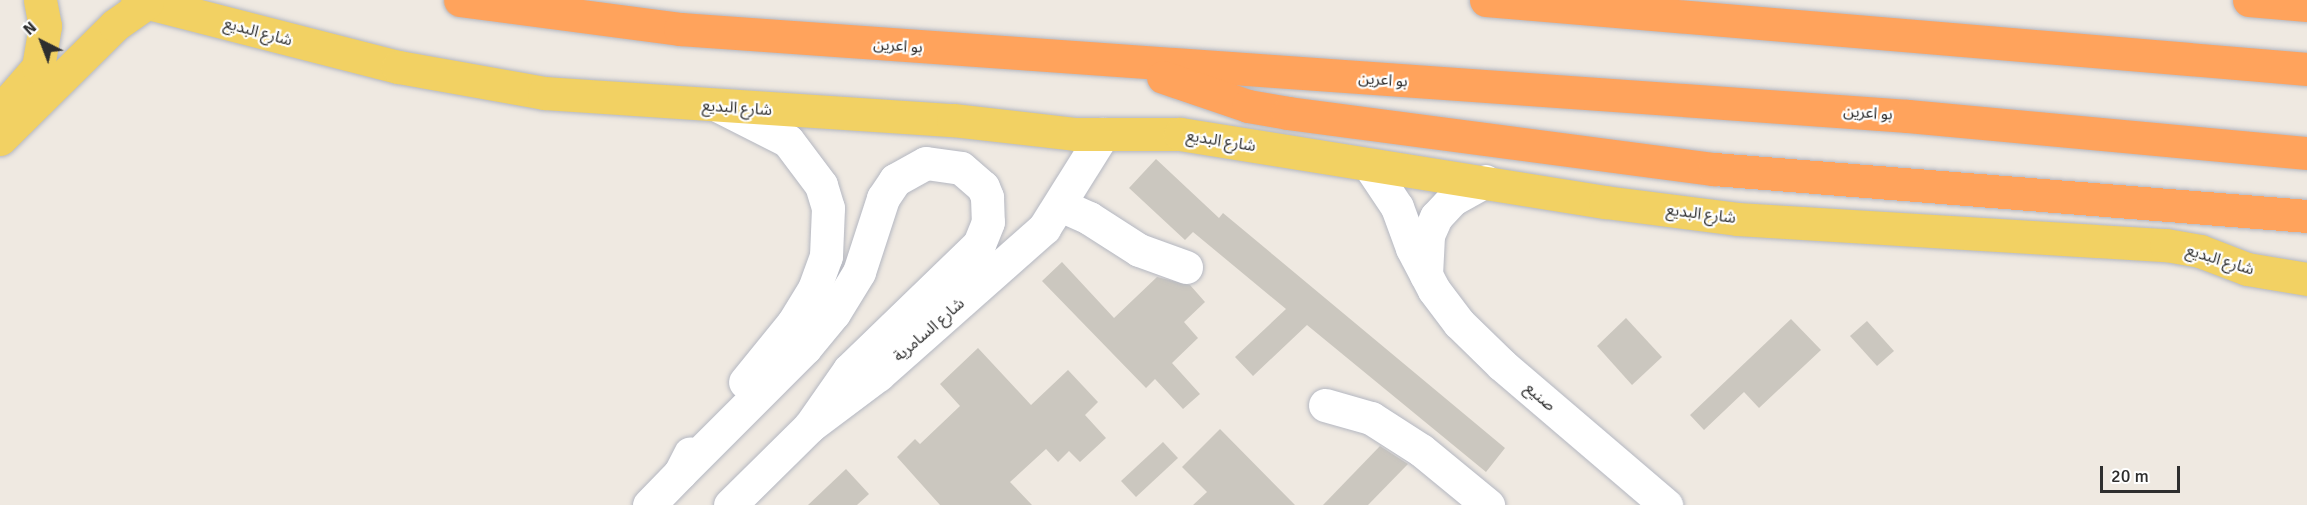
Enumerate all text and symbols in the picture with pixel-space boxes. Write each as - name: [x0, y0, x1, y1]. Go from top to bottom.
- north arrow: [12, 12, 72, 72]
- street label: شارع البديع: [222, 14, 294, 50]
- text: N: [19, 17, 41, 40]
- street label: بو اعرين: [873, 35, 923, 57]
- street label: بو اعرين: [1358, 69, 1408, 91]
- street label: شارع البديع: [701, 96, 773, 120]
- street label: بو اعرين: [1843, 102, 1893, 124]
- street label: شارع البديع: [1185, 126, 1257, 156]
- street label: شارع البديع: [1665, 200, 1737, 228]
- street label: شارع البديع: [2184, 241, 2256, 279]
- street label: شارع السامرية: [890, 294, 968, 366]
- street label: صنيع: [1521, 378, 1559, 416]
- scale bar: [2103, 454, 2182, 492]
- text: 20 m: [2111, 465, 2149, 487]

